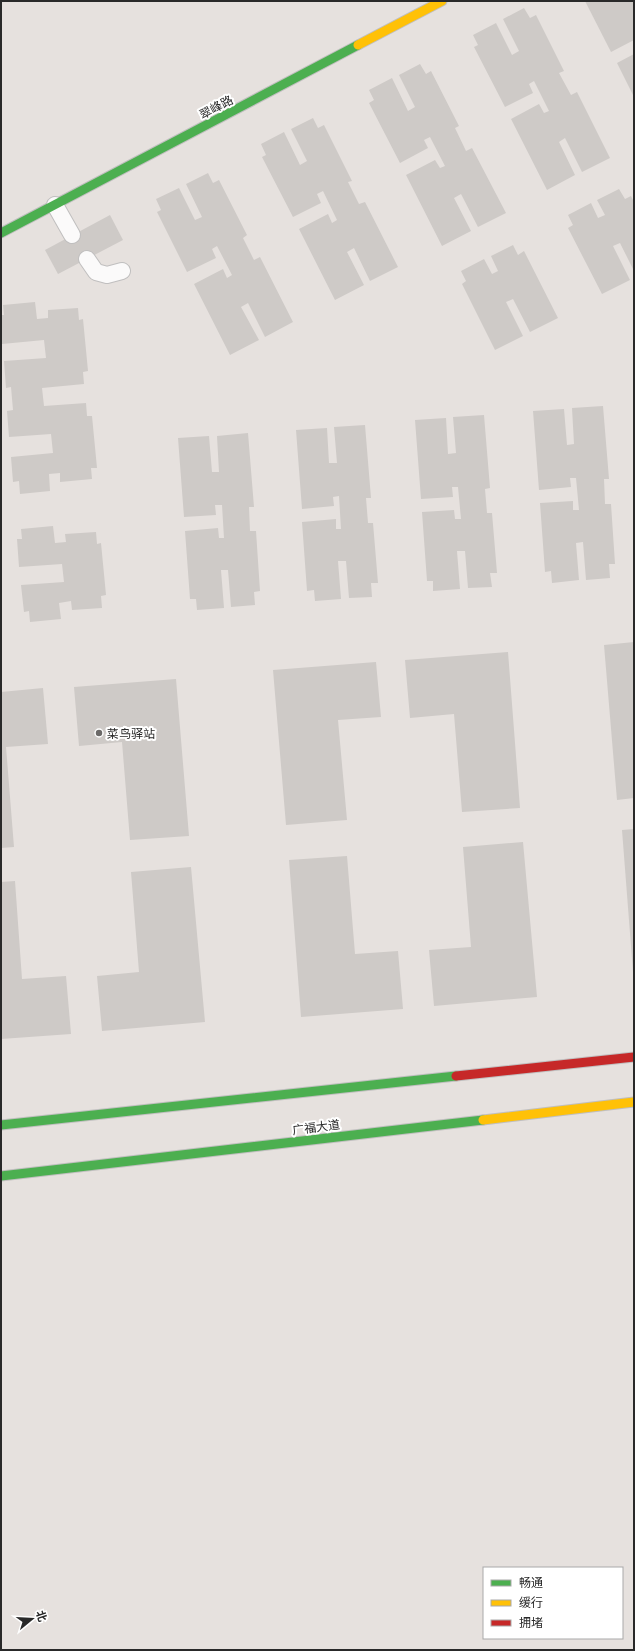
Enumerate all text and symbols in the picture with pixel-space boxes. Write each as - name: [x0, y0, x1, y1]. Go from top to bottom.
- street label: 翠峰路: [197, 92, 235, 122]
- place label: 菜鸟驿站: [107, 726, 155, 741]
- marker: 菜鸟驿站: [94, 728, 104, 738]
- street label: 广福大道: [291, 1117, 341, 1137]
- legend: [483, 1567, 623, 1639]
- text: 畅通: [519, 1575, 543, 1590]
- text: 缓行: [519, 1595, 543, 1610]
- north arrow: [12, 1599, 52, 1639]
- text: 北: [33, 1609, 50, 1623]
- text: 拥堵: [519, 1615, 543, 1630]

